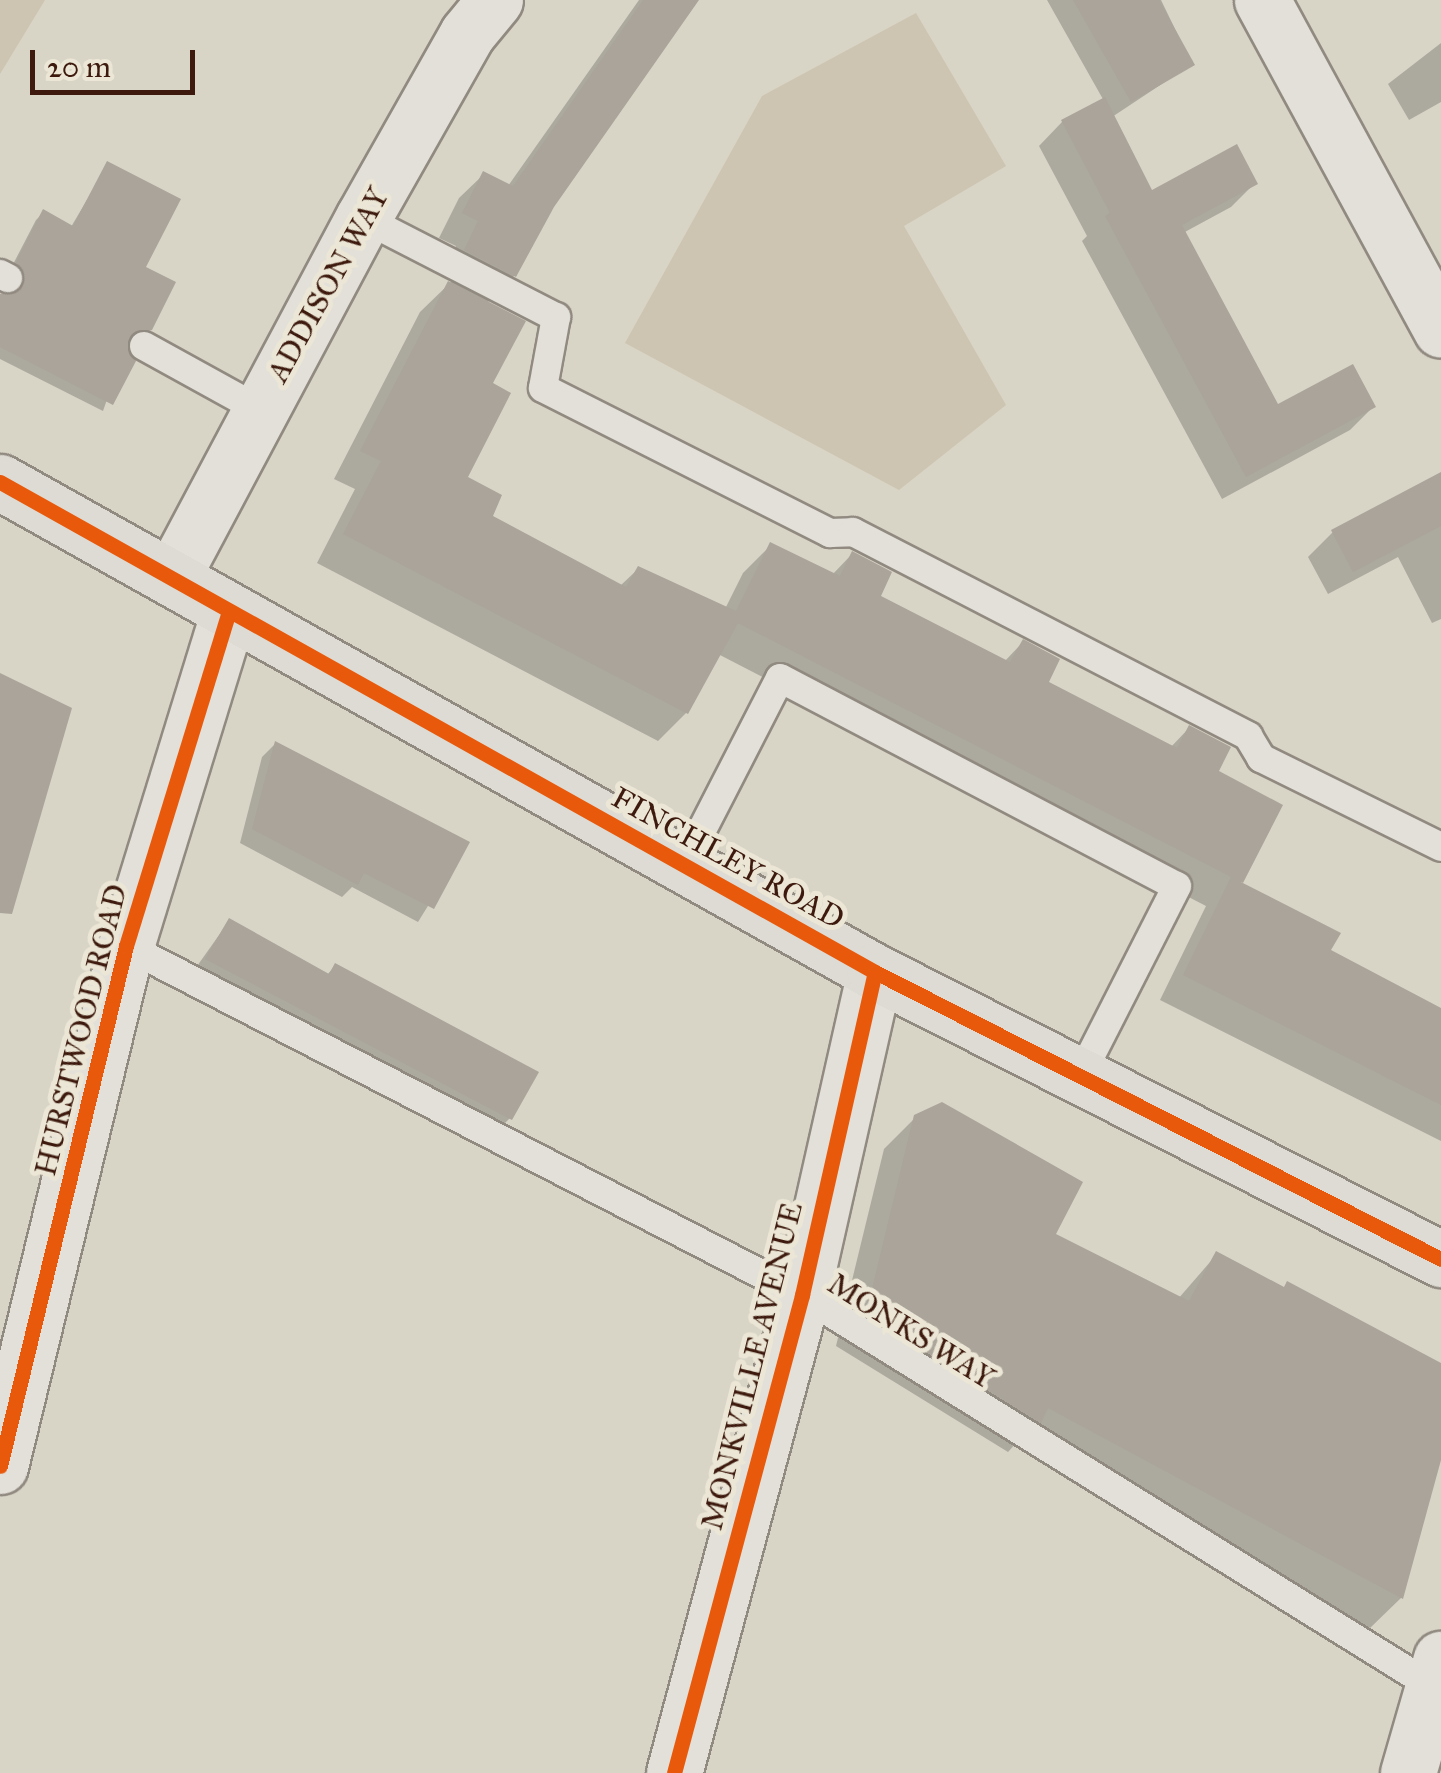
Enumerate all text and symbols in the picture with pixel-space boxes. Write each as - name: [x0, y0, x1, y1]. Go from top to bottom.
- scale bar: [35, 30, 200, 92]
- text: 20 m: [47, 49, 111, 85]
- street label: ADDISON WAY: [260, 181, 396, 389]
- street label: FINCHLEY ROAD: [606, 779, 850, 937]
- street label: HURSTWOOD ROAD: [27, 880, 135, 1180]
- street label: MONKVILLE AVENUE: [694, 1199, 810, 1533]
- street label: MONKS WAY: [821, 1266, 1001, 1396]

